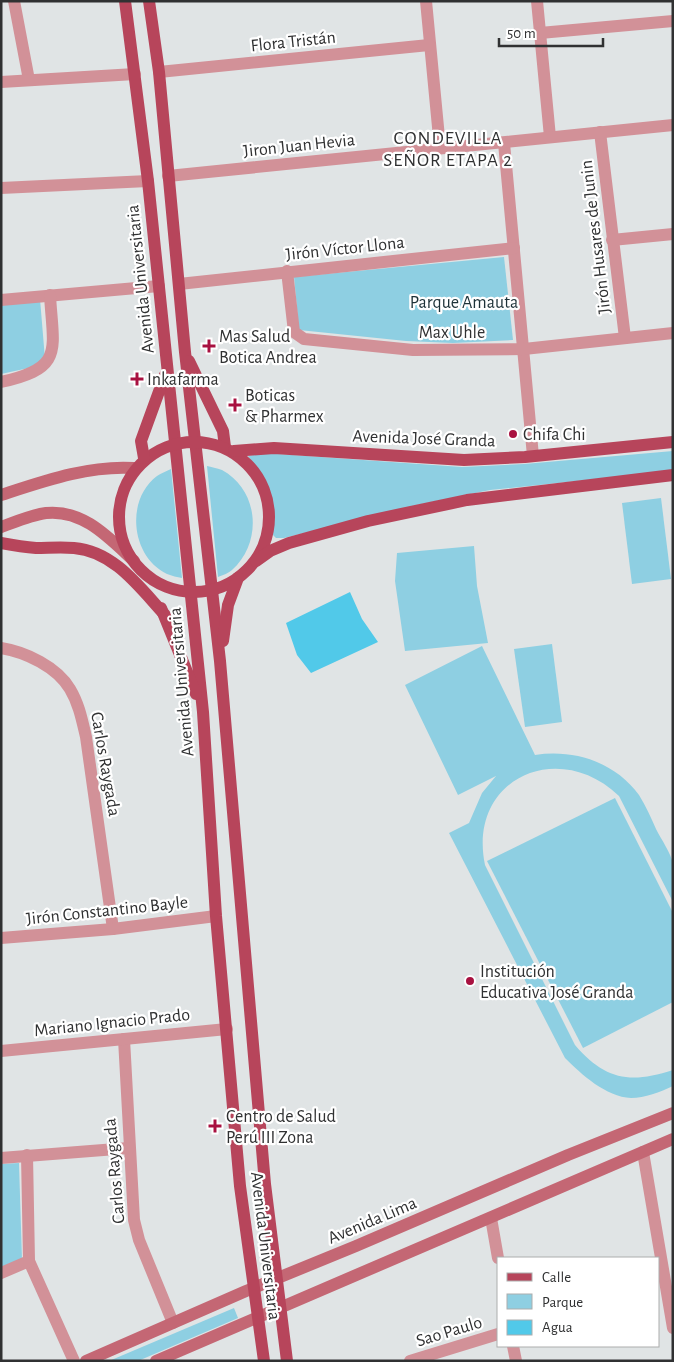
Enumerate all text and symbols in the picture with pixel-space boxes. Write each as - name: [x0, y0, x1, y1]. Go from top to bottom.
- scale bar: [499, 15, 603, 47]
- text: 50 m: [507, 26, 536, 41]
- street label: Flora Tristán: [250, 29, 337, 55]
- district label: CONDEVILLA SEÑOR ETAPA 2: [383, 129, 513, 170]
- street label: Jiron Juan Hevia: [242, 131, 356, 161]
- street label: Jirón Husares de Junin: [578, 159, 614, 315]
- street label: Avenida Universitaria: [124, 204, 158, 354]
- street label: Jirón Víctor Llona: [285, 234, 405, 264]
- park label: Parque Amauta: [410, 294, 518, 312]
- street label: Max Uhle: [419, 324, 485, 342]
- place label: Mas Salud Botica Andrea: [219, 328, 317, 367]
- marker: Mas Salud Botica Andrea: [203, 340, 215, 352]
- place label: Inkafarma: [147, 371, 219, 389]
- marker: Inkafarma: [131, 373, 143, 385]
- place label: Boticas & Pharmex: [245, 387, 324, 426]
- marker: Boticas & Pharmex: [229, 399, 241, 411]
- place label: Chifa Chi: [523, 426, 586, 444]
- street label: Avenida José Granda: [352, 428, 496, 450]
- marker: Chifa Chi: [507, 428, 519, 440]
- street label: Avenida Universitaria: [167, 607, 197, 757]
- street label: Carlos Raygada: [87, 711, 123, 818]
- street label: Jirón Constantino Bayle: [25, 894, 189, 928]
- place label: Institución Educativa José Granda: [480, 963, 634, 1002]
- marker: Institución Educativa José Granda: [464, 975, 476, 987]
- street label: Mariano Ignacio Prado: [33, 1006, 191, 1040]
- place label: Centro de Salud Perú III Zona: [226, 1108, 336, 1147]
- street label: Carlos Raygada: [101, 1117, 129, 1224]
- marker: Centro de Salud Perú III Zona: [208, 1119, 222, 1133]
- street label: Avenida Universitaria: [247, 1171, 283, 1321]
- street label: Avenida Lima: [325, 1194, 419, 1248]
- legend: [497, 1257, 659, 1347]
- text: Calle: [542, 1270, 571, 1285]
- text: Parque: [542, 1295, 583, 1310]
- street label: Sao Paulo: [414, 1313, 485, 1350]
- text: Agua: [542, 1320, 573, 1335]

